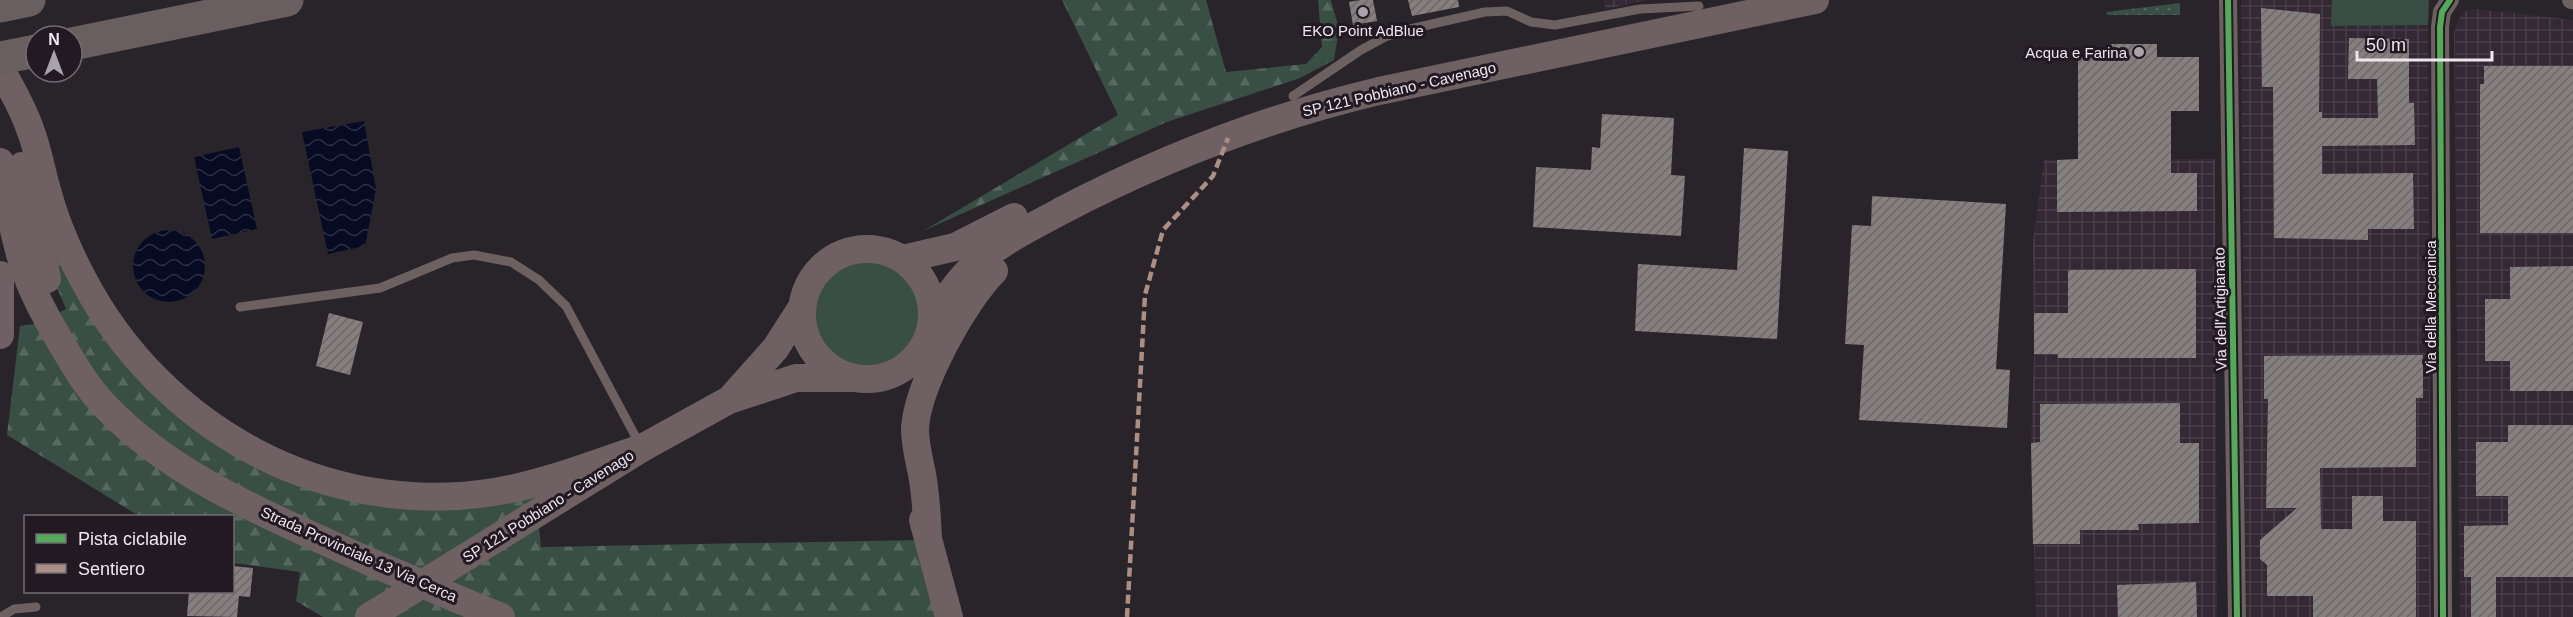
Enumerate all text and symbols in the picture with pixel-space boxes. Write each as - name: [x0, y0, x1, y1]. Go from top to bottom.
- marker: EKO Point AdBlue: [1356, 5, 1370, 19]
- place label: EKO Point AdBlue: [1302, 22, 1424, 39]
- north arrow: [24, 24, 84, 84]
- scale bar: [2357, 24, 2492, 62]
- text: N: [48, 31, 60, 48]
- text: 50 m: [2366, 35, 2406, 55]
- place label: Acqua e Farina: [2025, 44, 2128, 61]
- marker: Acqua e Farina: [2132, 45, 2146, 59]
- street label: SP 121 Pobbiano - Cavenago: [1301, 58, 1497, 120]
- street label: Via della Meccanica: [2422, 240, 2439, 374]
- street label: Via dell'Artigianato: [2210, 247, 2230, 371]
- street label: SP 121 Pobbiano - Cavenago: [459, 446, 637, 566]
- street label: Strada Provinciale 13 Via Cerca: [259, 503, 460, 605]
- legend: [24, 515, 234, 593]
- text: Pista ciclabile: [78, 529, 187, 549]
- text: Sentiero: [78, 559, 145, 579]

